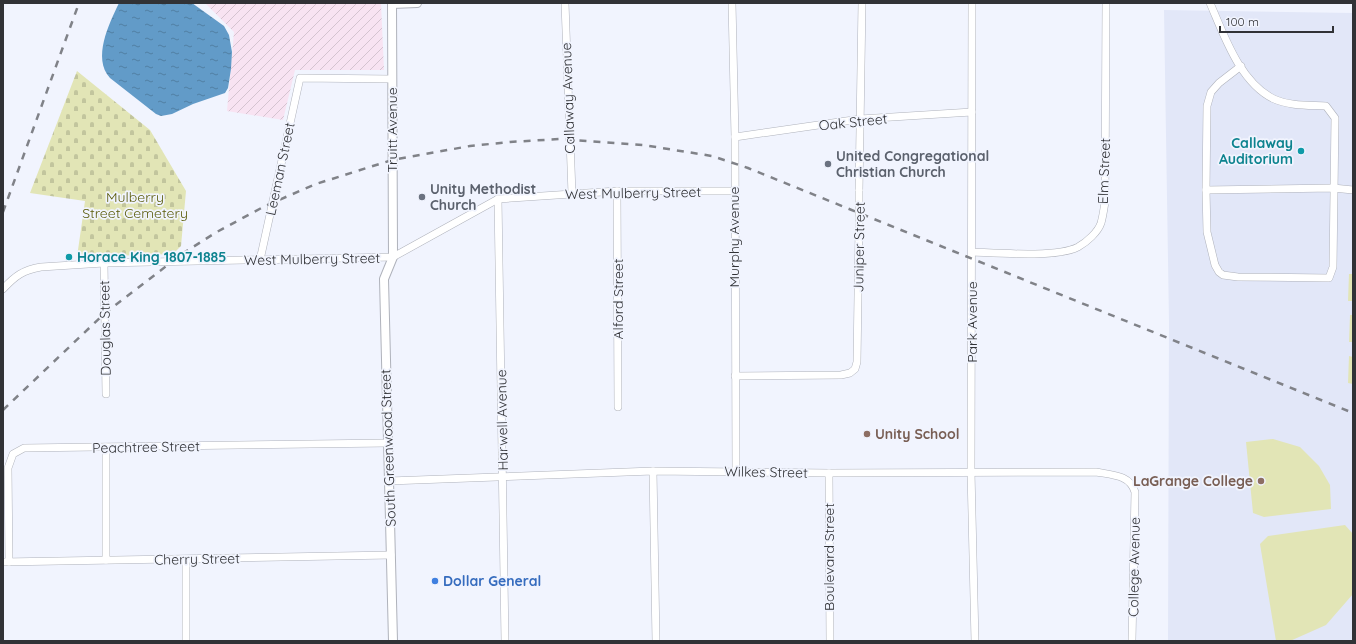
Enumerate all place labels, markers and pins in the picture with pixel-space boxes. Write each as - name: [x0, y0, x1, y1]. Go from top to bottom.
- place label: Callaway Auditorium: [1219, 134, 1293, 168]
- marker: Callaway Auditorium: [1296, 146, 1306, 156]
- place label: United Congregational Christian Church: [836, 147, 989, 181]
- marker: United Congregational Christian Church: [823, 159, 833, 169]
- place label: Unity Methodist Church: [430, 180, 537, 214]
- marker: Unity Methodist Church: [417, 192, 427, 202]
- place label: Horace King 1807-1885: [77, 248, 226, 266]
- marker: Horace King 1807-1885: [64, 252, 74, 262]
- place label: Unity School: [875, 425, 959, 443]
- marker: Unity School: [862, 429, 872, 439]
- place label: LaGrange College: [1133, 472, 1253, 490]
- marker: LaGrange College: [1256, 476, 1266, 486]
- place label: Dollar General: [443, 572, 541, 590]
- marker: Dollar General: [430, 576, 440, 586]

